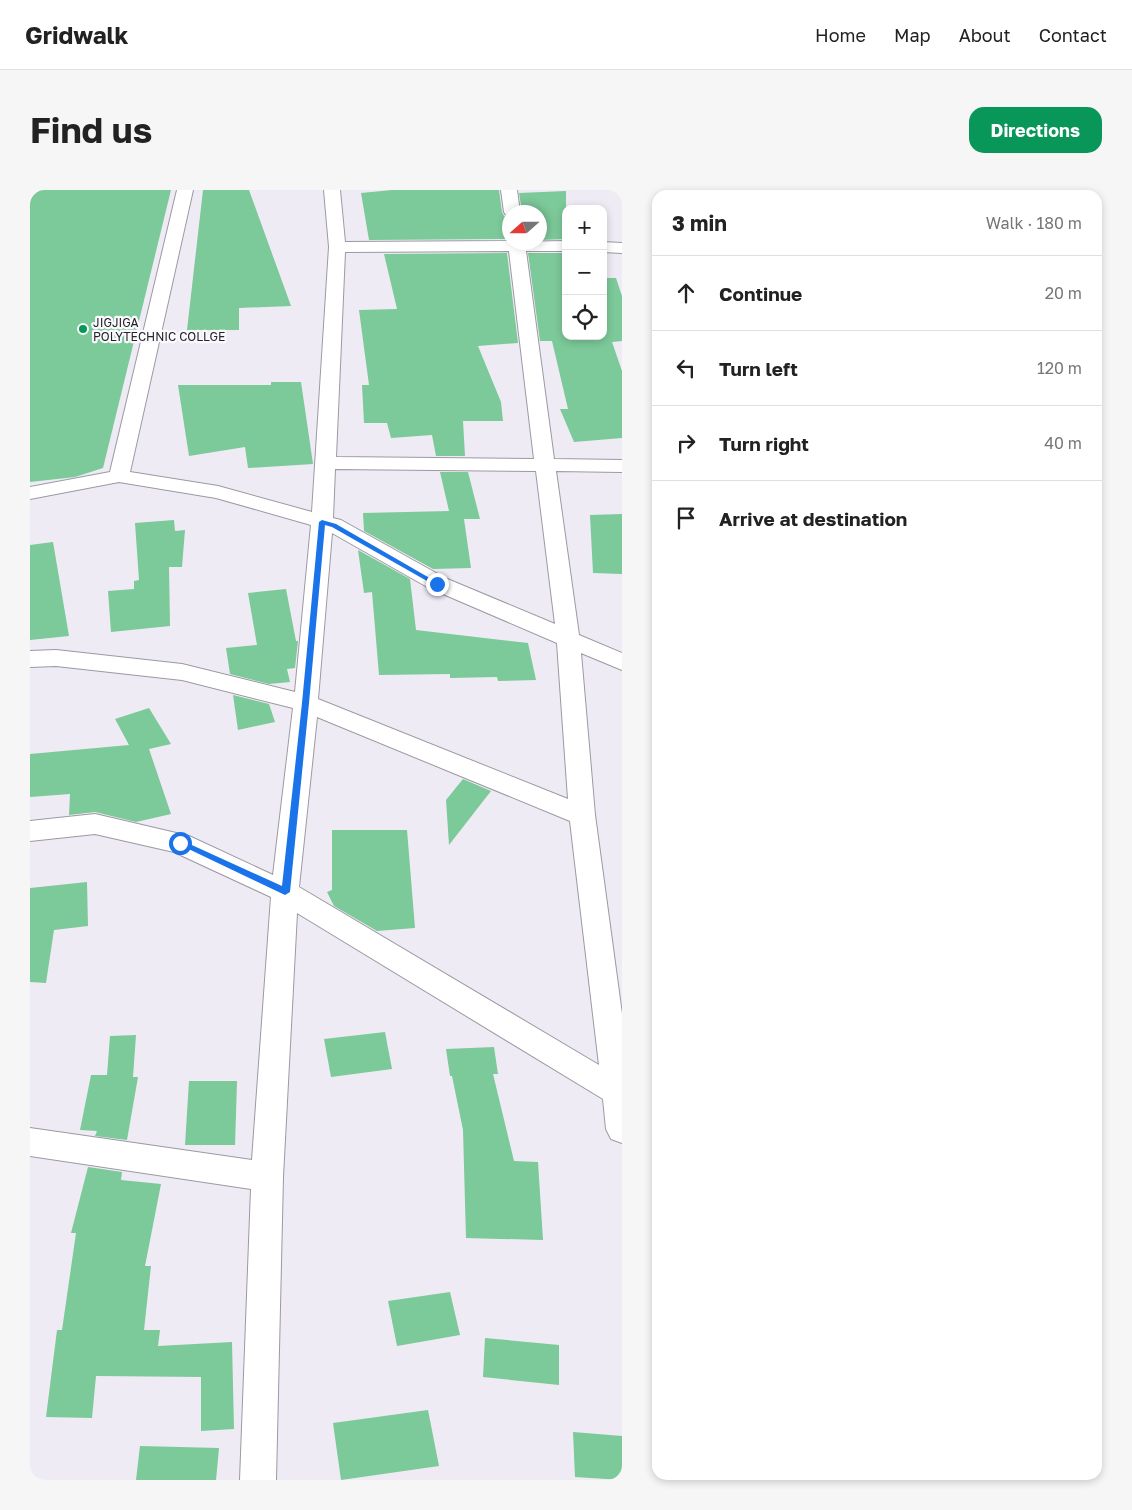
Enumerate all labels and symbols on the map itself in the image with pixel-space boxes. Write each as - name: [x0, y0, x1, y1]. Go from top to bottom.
- north arrow: [502, 205, 547, 250]
- place label: JIGJIGA POLYTECHNIC COLLGE: [93, 315, 225, 344]
- marker: JIGJIGA POLYTECHNIC COLLGE: [77, 323, 89, 335]
- route end: [426, 573, 449, 596]
- route start: [169, 832, 192, 855]

